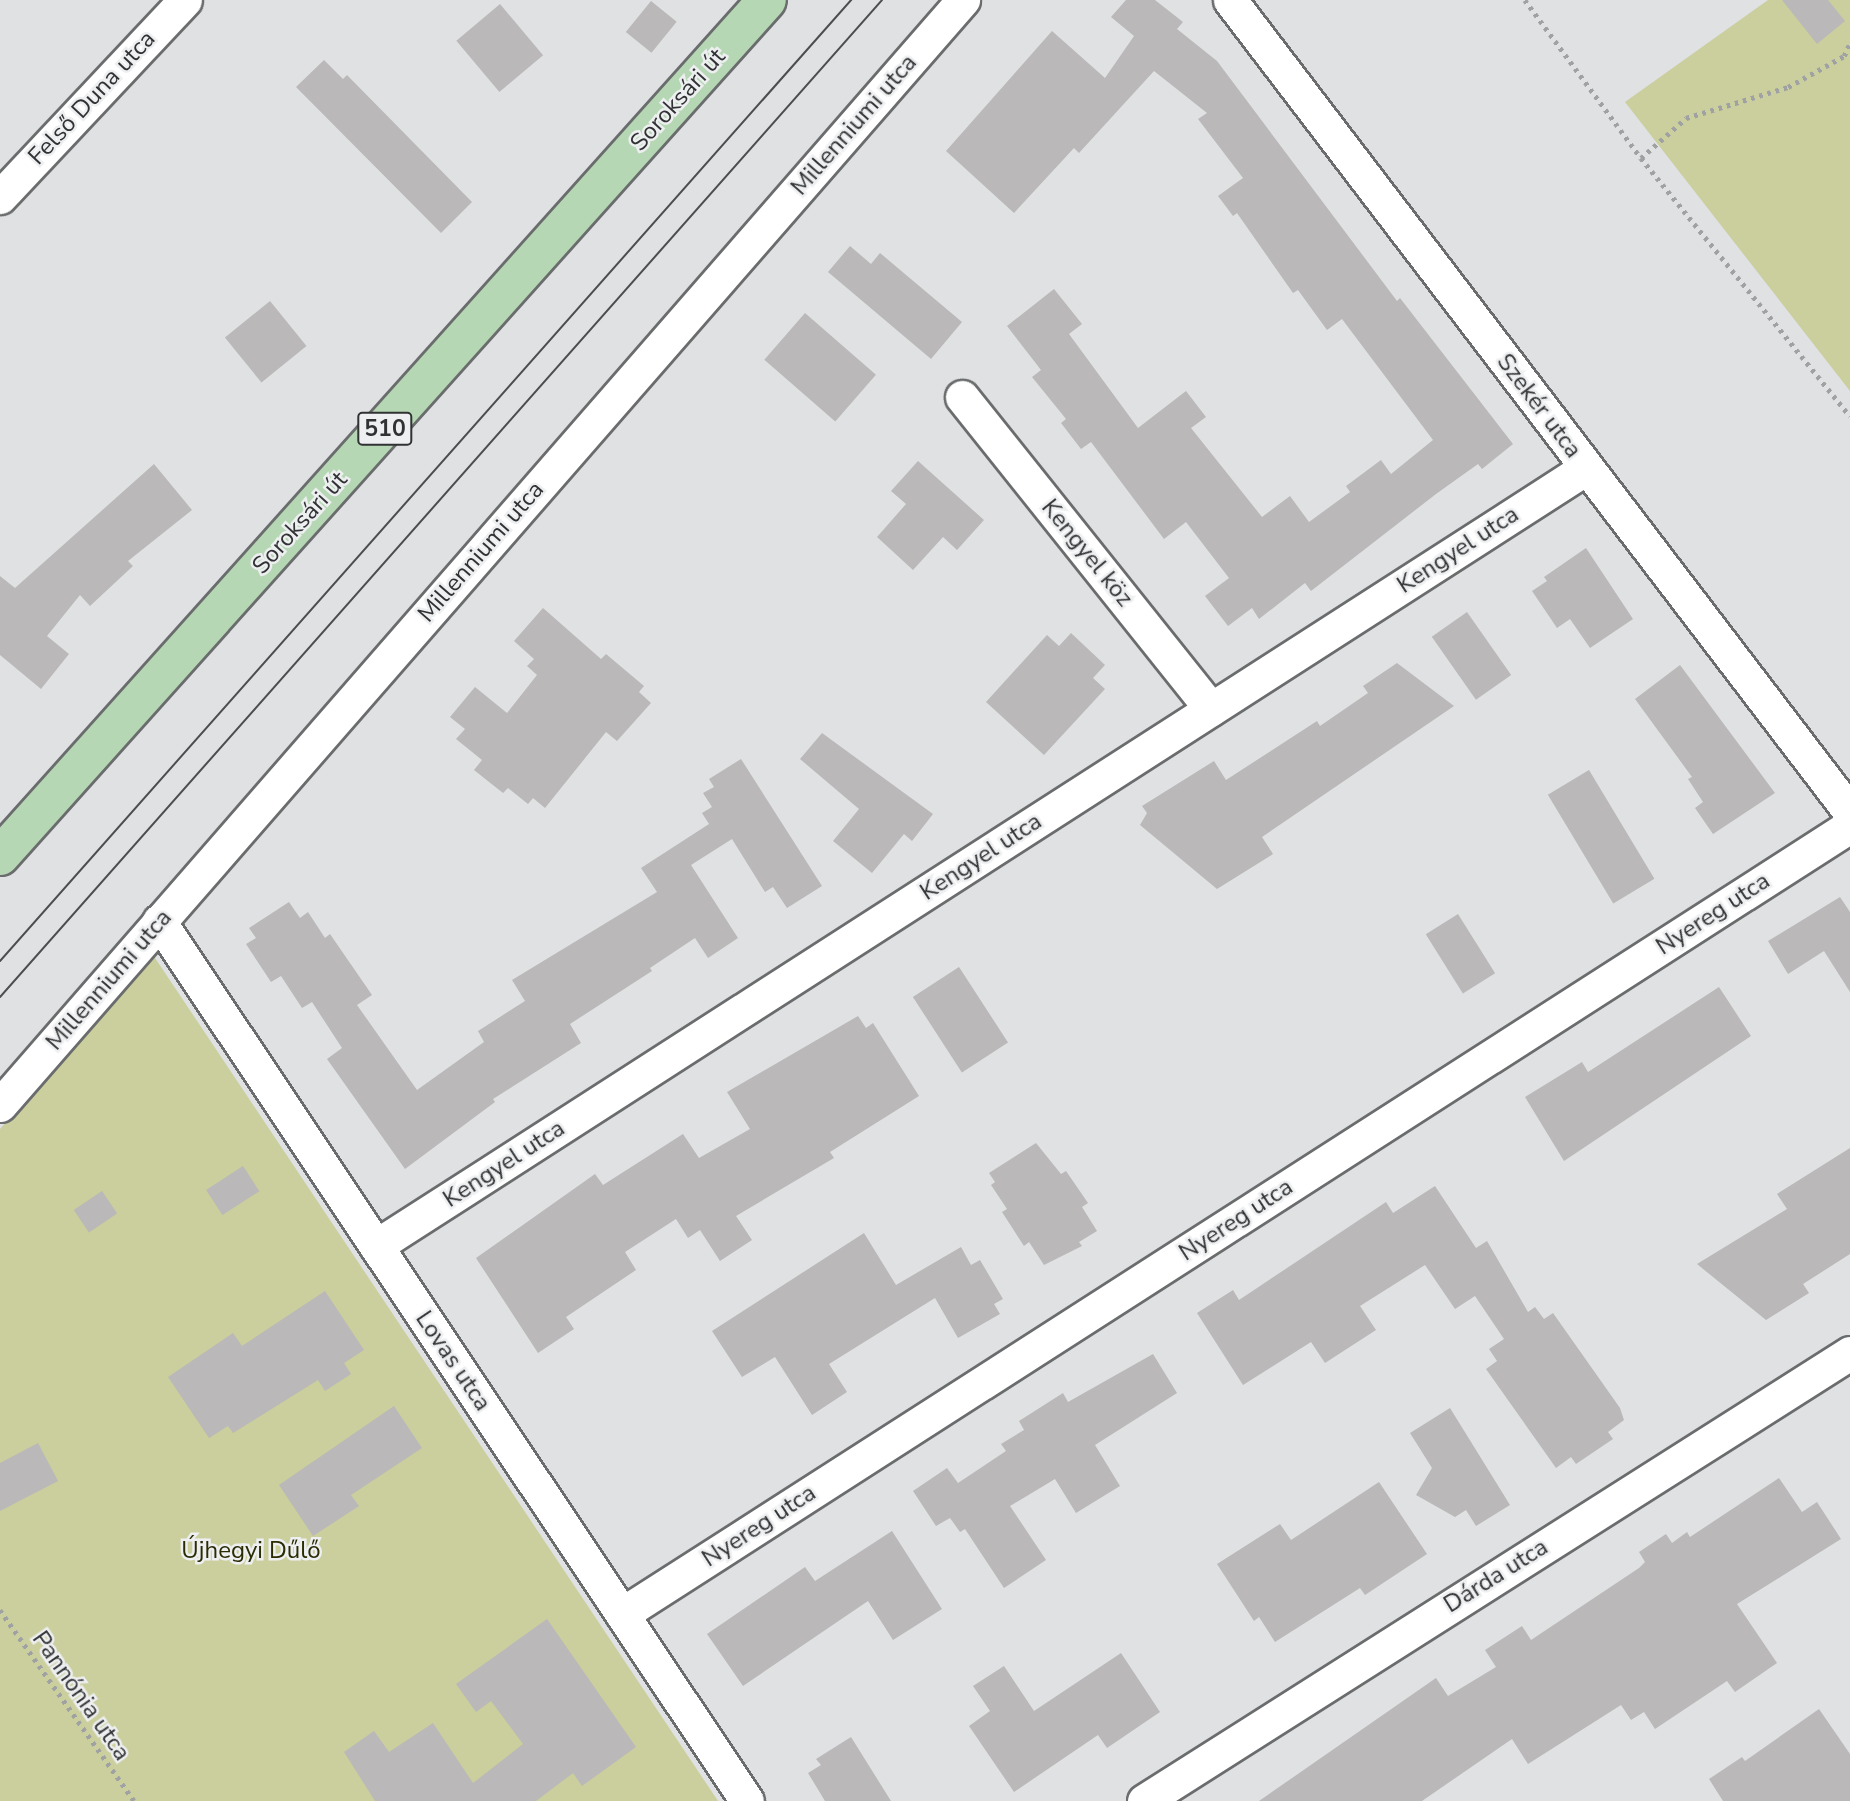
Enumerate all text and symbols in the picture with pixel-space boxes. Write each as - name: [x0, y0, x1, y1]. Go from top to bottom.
- street label: Felső Duna utca: [23, 25, 161, 171]
- street label: Soroksári út: [624, 43, 732, 157]
- street label: Millenniumi utca: [785, 49, 923, 201]
- street label: Szekér utca: [1490, 348, 1588, 464]
- road number: 510: [357, 410, 413, 448]
- street label: Soroksári út: [246, 466, 354, 580]
- street label: Millenniumi utca: [412, 476, 550, 628]
- street label: Kengyel köz: [1035, 494, 1139, 612]
- street label: Kengyel utca: [1392, 500, 1524, 600]
- street label: Kengyel utca: [915, 807, 1047, 907]
- street label: Nyereg utca: [1651, 867, 1775, 961]
- street label: Millenniumi utca: [40, 904, 178, 1056]
- street label: Kengyel utca: [438, 1114, 570, 1214]
- street label: Nyereg utca: [1174, 1173, 1298, 1267]
- street label: Lovas utca: [409, 1306, 497, 1416]
- street label: Nyereg utca: [697, 1479, 821, 1573]
- street label: Dárda utca: [1439, 1533, 1553, 1619]
- park label: Újhegyi Dűlő: [181, 1537, 321, 1565]
- street label: Pannónia utca: [26, 1626, 136, 1766]

